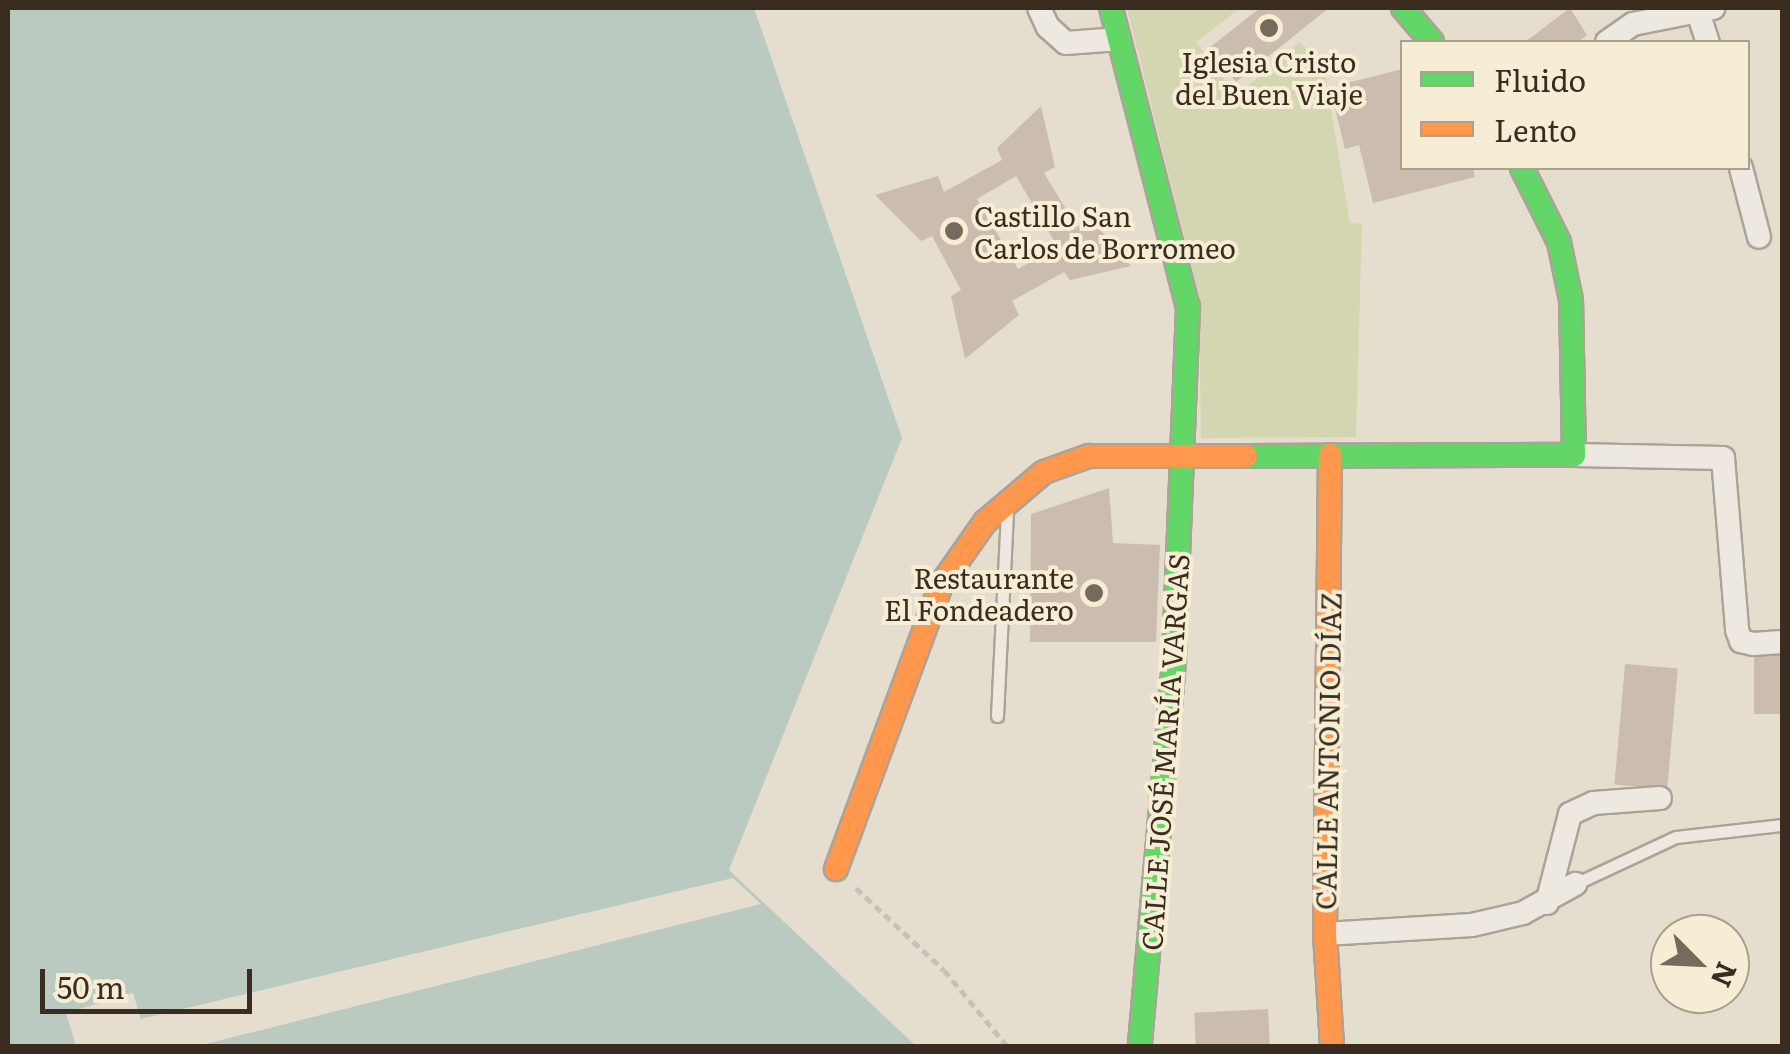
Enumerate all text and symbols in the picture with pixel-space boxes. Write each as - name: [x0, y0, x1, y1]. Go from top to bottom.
- marker: Iglesia Cristo del Buen Viaje: [1258, 17, 1280, 39]
- legend: [1400, 40, 1750, 170]
- place label: Iglesia Cristo del Buen Viaje: [1175, 44, 1363, 110]
- text: Fluido: [1494, 57, 1586, 101]
- text: Lento: [1494, 107, 1577, 151]
- place label: Castillo San Carlos de Borromeo: [974, 198, 1236, 264]
- marker: Castillo San Carlos de Borromeo: [943, 220, 965, 242]
- street label: CALLE JOSÉ MARÍA VARGAS: [1133, 552, 1195, 952]
- place label: Restaurante El Fondeadero: [884, 560, 1074, 626]
- marker: Restaurante El Fondeadero: [1083, 582, 1105, 604]
- street label: CALLE ANTONIO DÍAZ: [1307, 592, 1347, 910]
- north arrow: [1650, 914, 1750, 1014]
- scale bar: [45, 949, 258, 1011]
- text: N: [1702, 956, 1750, 995]
- text: 50 m: [57, 964, 125, 1008]

